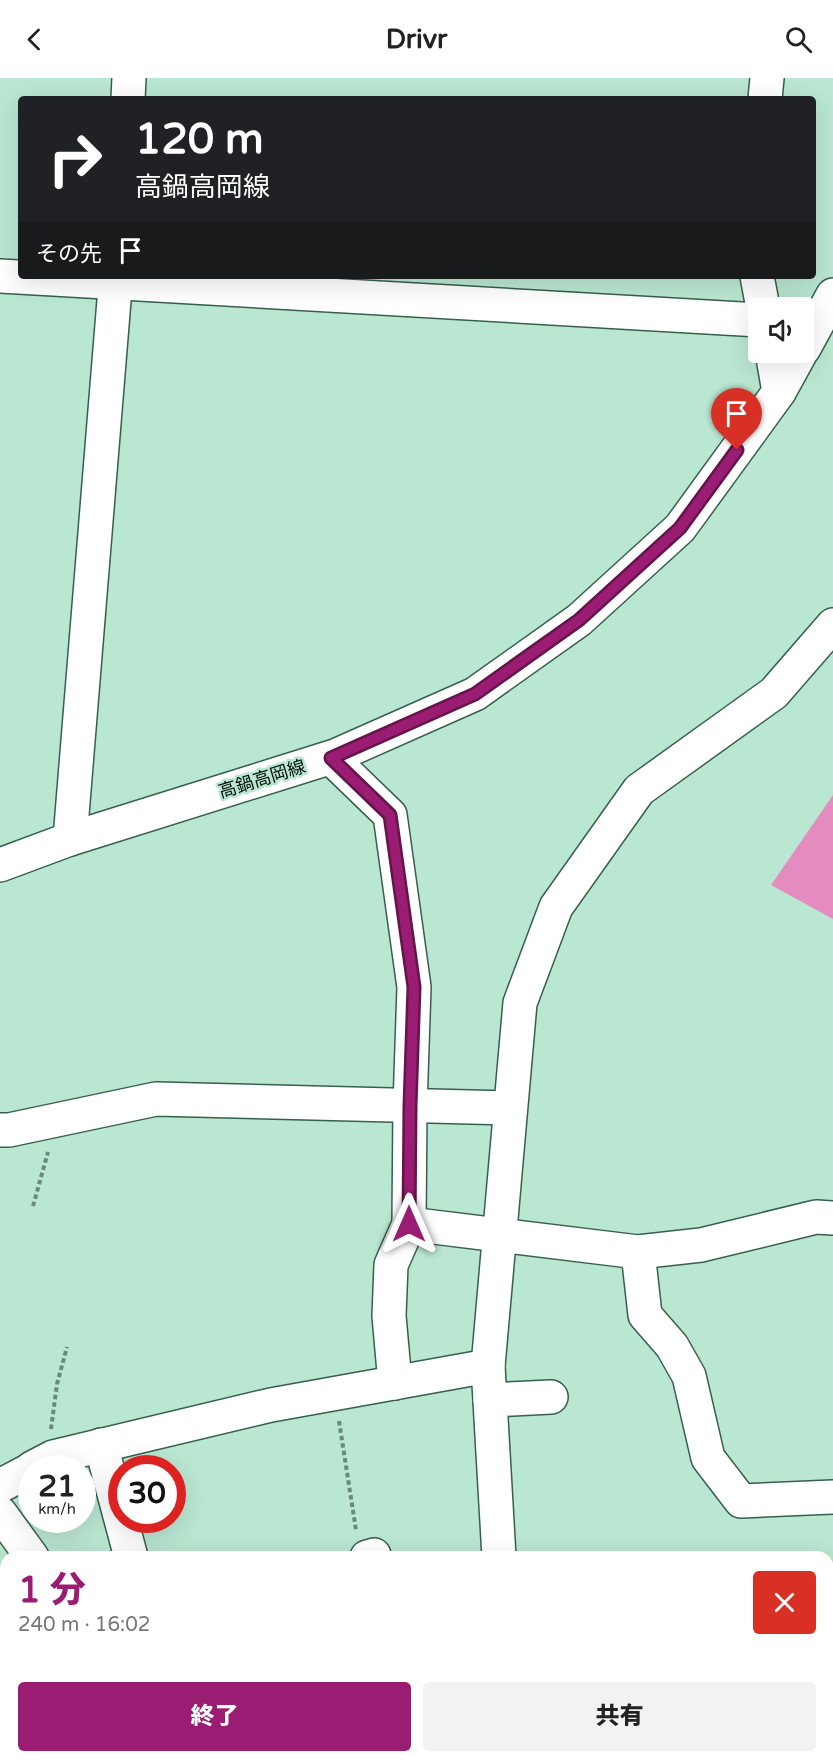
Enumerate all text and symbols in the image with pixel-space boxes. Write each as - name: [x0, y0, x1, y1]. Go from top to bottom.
- icon: back: [18, 23, 51, 56]
- text: Drivr: [386, 23, 447, 56]
- icon: search: [782, 23, 815, 56]
- text: 120 m: [135, 114, 264, 165]
- icon: right: [36, 120, 114, 198]
- text: 高鍋高岡線: [135, 171, 270, 204]
- icon: arrive: [114, 234, 147, 267]
- text: その先: [36, 241, 102, 267]
- map controls: [748, 297, 814, 363]
- button: sound: [748, 297, 814, 363]
- pin: [711, 388, 762, 450]
- icon: arrive: [720, 397, 753, 430]
- street label: 高鍋高岡線: [216, 755, 308, 803]
- position arrow: [377, 1192, 441, 1256]
- speed limit sign: 30: [108, 1455, 186, 1533]
- text: 21: [38, 1468, 76, 1505]
- text: km/h: [38, 1500, 76, 1518]
- text: 1 分: [18, 1569, 86, 1612]
- button: close: [753, 1571, 816, 1634]
- text: 240 m · 16:02: [18, 1613, 150, 1637]
- button: 終了: [18, 1682, 411, 1751]
- button: 共有: [423, 1682, 816, 1751]

